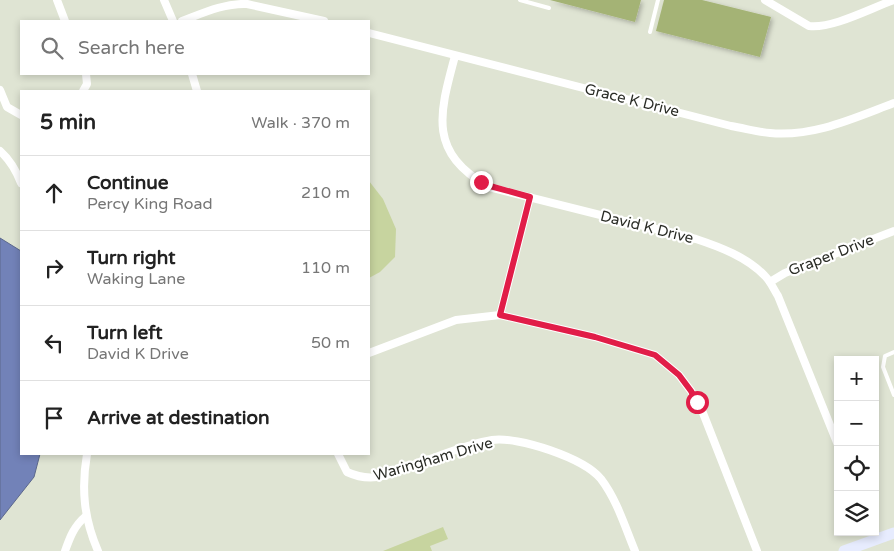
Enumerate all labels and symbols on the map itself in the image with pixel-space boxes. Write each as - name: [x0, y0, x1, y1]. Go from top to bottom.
- street label: Grace K Drive: [583, 80, 681, 120]
- route end: [470, 171, 493, 194]
- street label: David K Drive: [599, 207, 695, 247]
- street label: Graper Drive: [786, 230, 876, 280]
- route start: [686, 391, 709, 414]
- street label: Waringham Drive: [371, 433, 495, 485]

